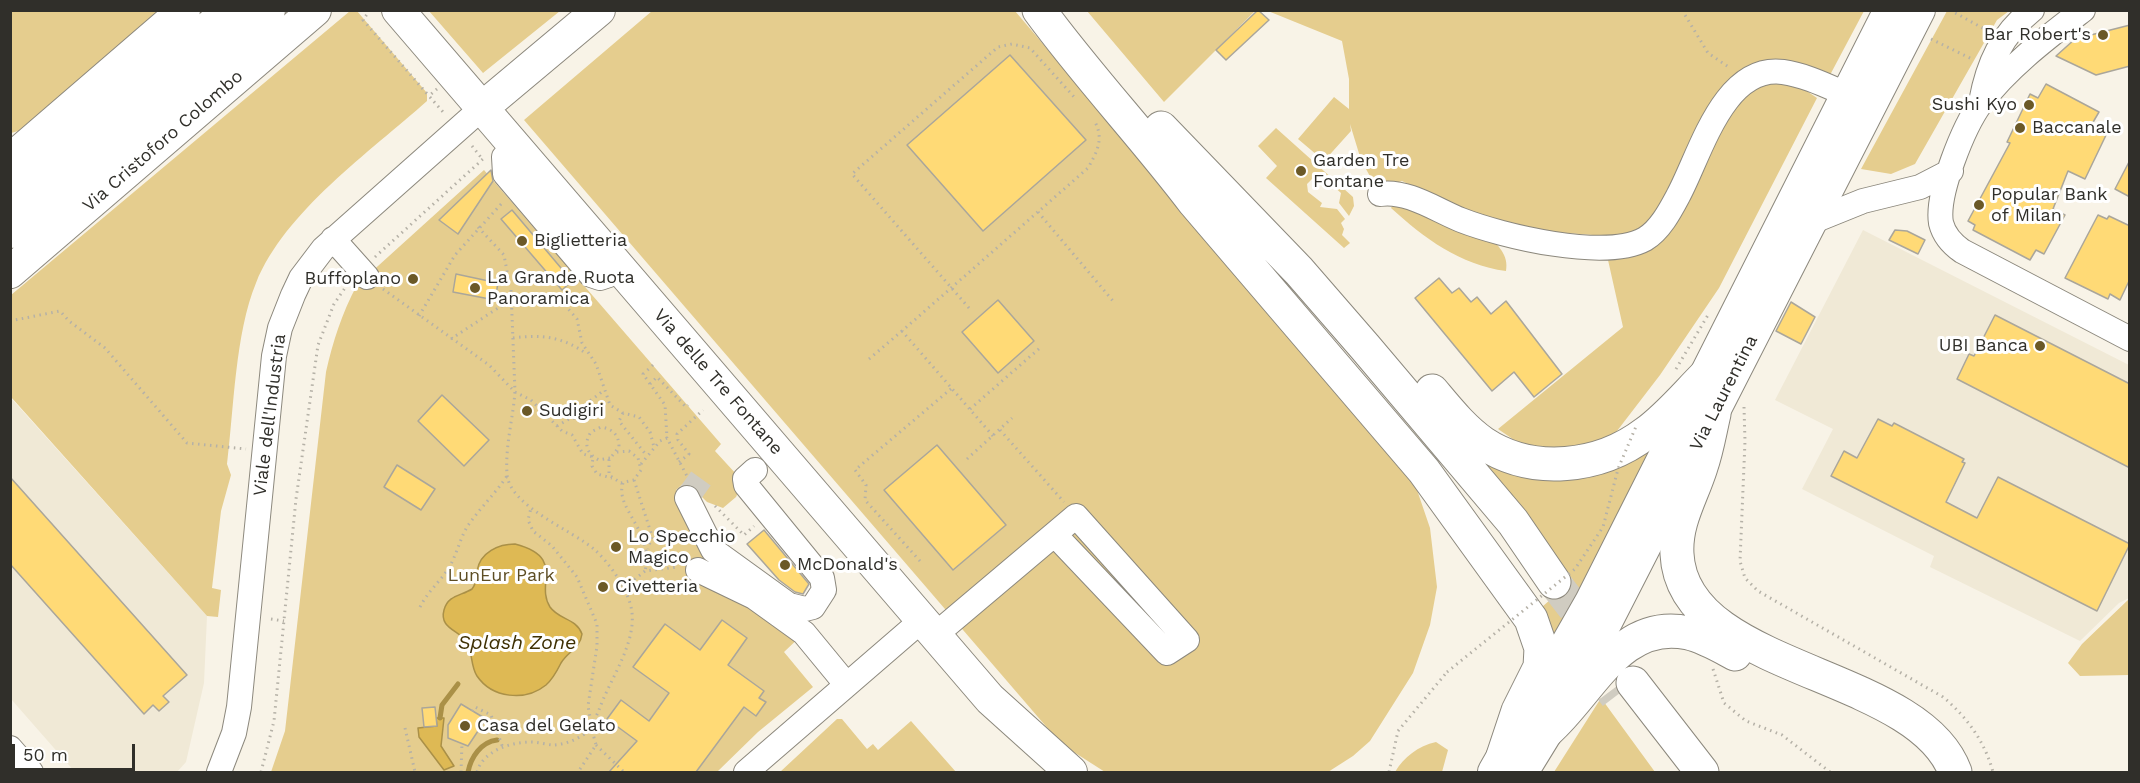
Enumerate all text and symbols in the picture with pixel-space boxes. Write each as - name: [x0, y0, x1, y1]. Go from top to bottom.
- place label: Bar Robert's: [1984, 24, 2091, 46]
- marker: Bar Robert's: [2096, 28, 2110, 42]
- street label: Via Cristoforo Colombo: [78, 66, 248, 216]
- place label: Sushi Kyo: [1932, 94, 2017, 116]
- marker: Sushi Kyo: [2022, 98, 2036, 112]
- place label: Baccanale: [2032, 117, 2122, 139]
- marker: Baccanale: [2013, 121, 2027, 135]
- place label: Garden Tre Fontane: [1313, 150, 1409, 192]
- marker: Garden Tre Fontane: [1294, 164, 1308, 178]
- place label: Popular Bank of Milan: [1991, 184, 2107, 226]
- marker: Popular Bank of Milan: [1972, 198, 1986, 212]
- place label: Biglietteria: [534, 230, 627, 252]
- marker: Biglietteria: [515, 234, 529, 248]
- place label: La Grande Ruota Panoramica: [487, 267, 635, 310]
- place label: Buffoplano: [305, 268, 401, 290]
- marker: Buffoplano: [406, 272, 420, 286]
- marker: La Grande Ruota Panoramica: [468, 281, 482, 295]
- street label: Via delle Tre Fontane: [649, 305, 787, 459]
- street label: Via Laurentina: [1686, 332, 1762, 454]
- street label: Viale dell'Industria: [249, 333, 291, 497]
- place label: UBI Banca: [1939, 335, 2028, 357]
- marker: UBI Banca: [2033, 339, 2047, 353]
- place label: Sudigiri: [539, 400, 604, 422]
- marker: Sudigiri: [520, 404, 534, 418]
- place label: Lo Specchio Magico: [628, 526, 735, 568]
- marker: Lo Specchio Magico: [609, 540, 623, 554]
- place label: McDonald's: [797, 554, 898, 576]
- marker: McDonald's: [778, 558, 792, 572]
- park label: LunEur Park: [447, 565, 555, 587]
- place label: Civetteria: [615, 576, 698, 598]
- marker: Civetteria: [596, 580, 610, 594]
- water label: Splash Zone: [458, 631, 576, 655]
- place label: Casa del Gelato: [477, 715, 616, 737]
- marker: Casa del Gelato: [458, 719, 472, 733]
- scale bar: [15, 732, 138, 770]
- text: 50 m: [23, 744, 68, 765]

